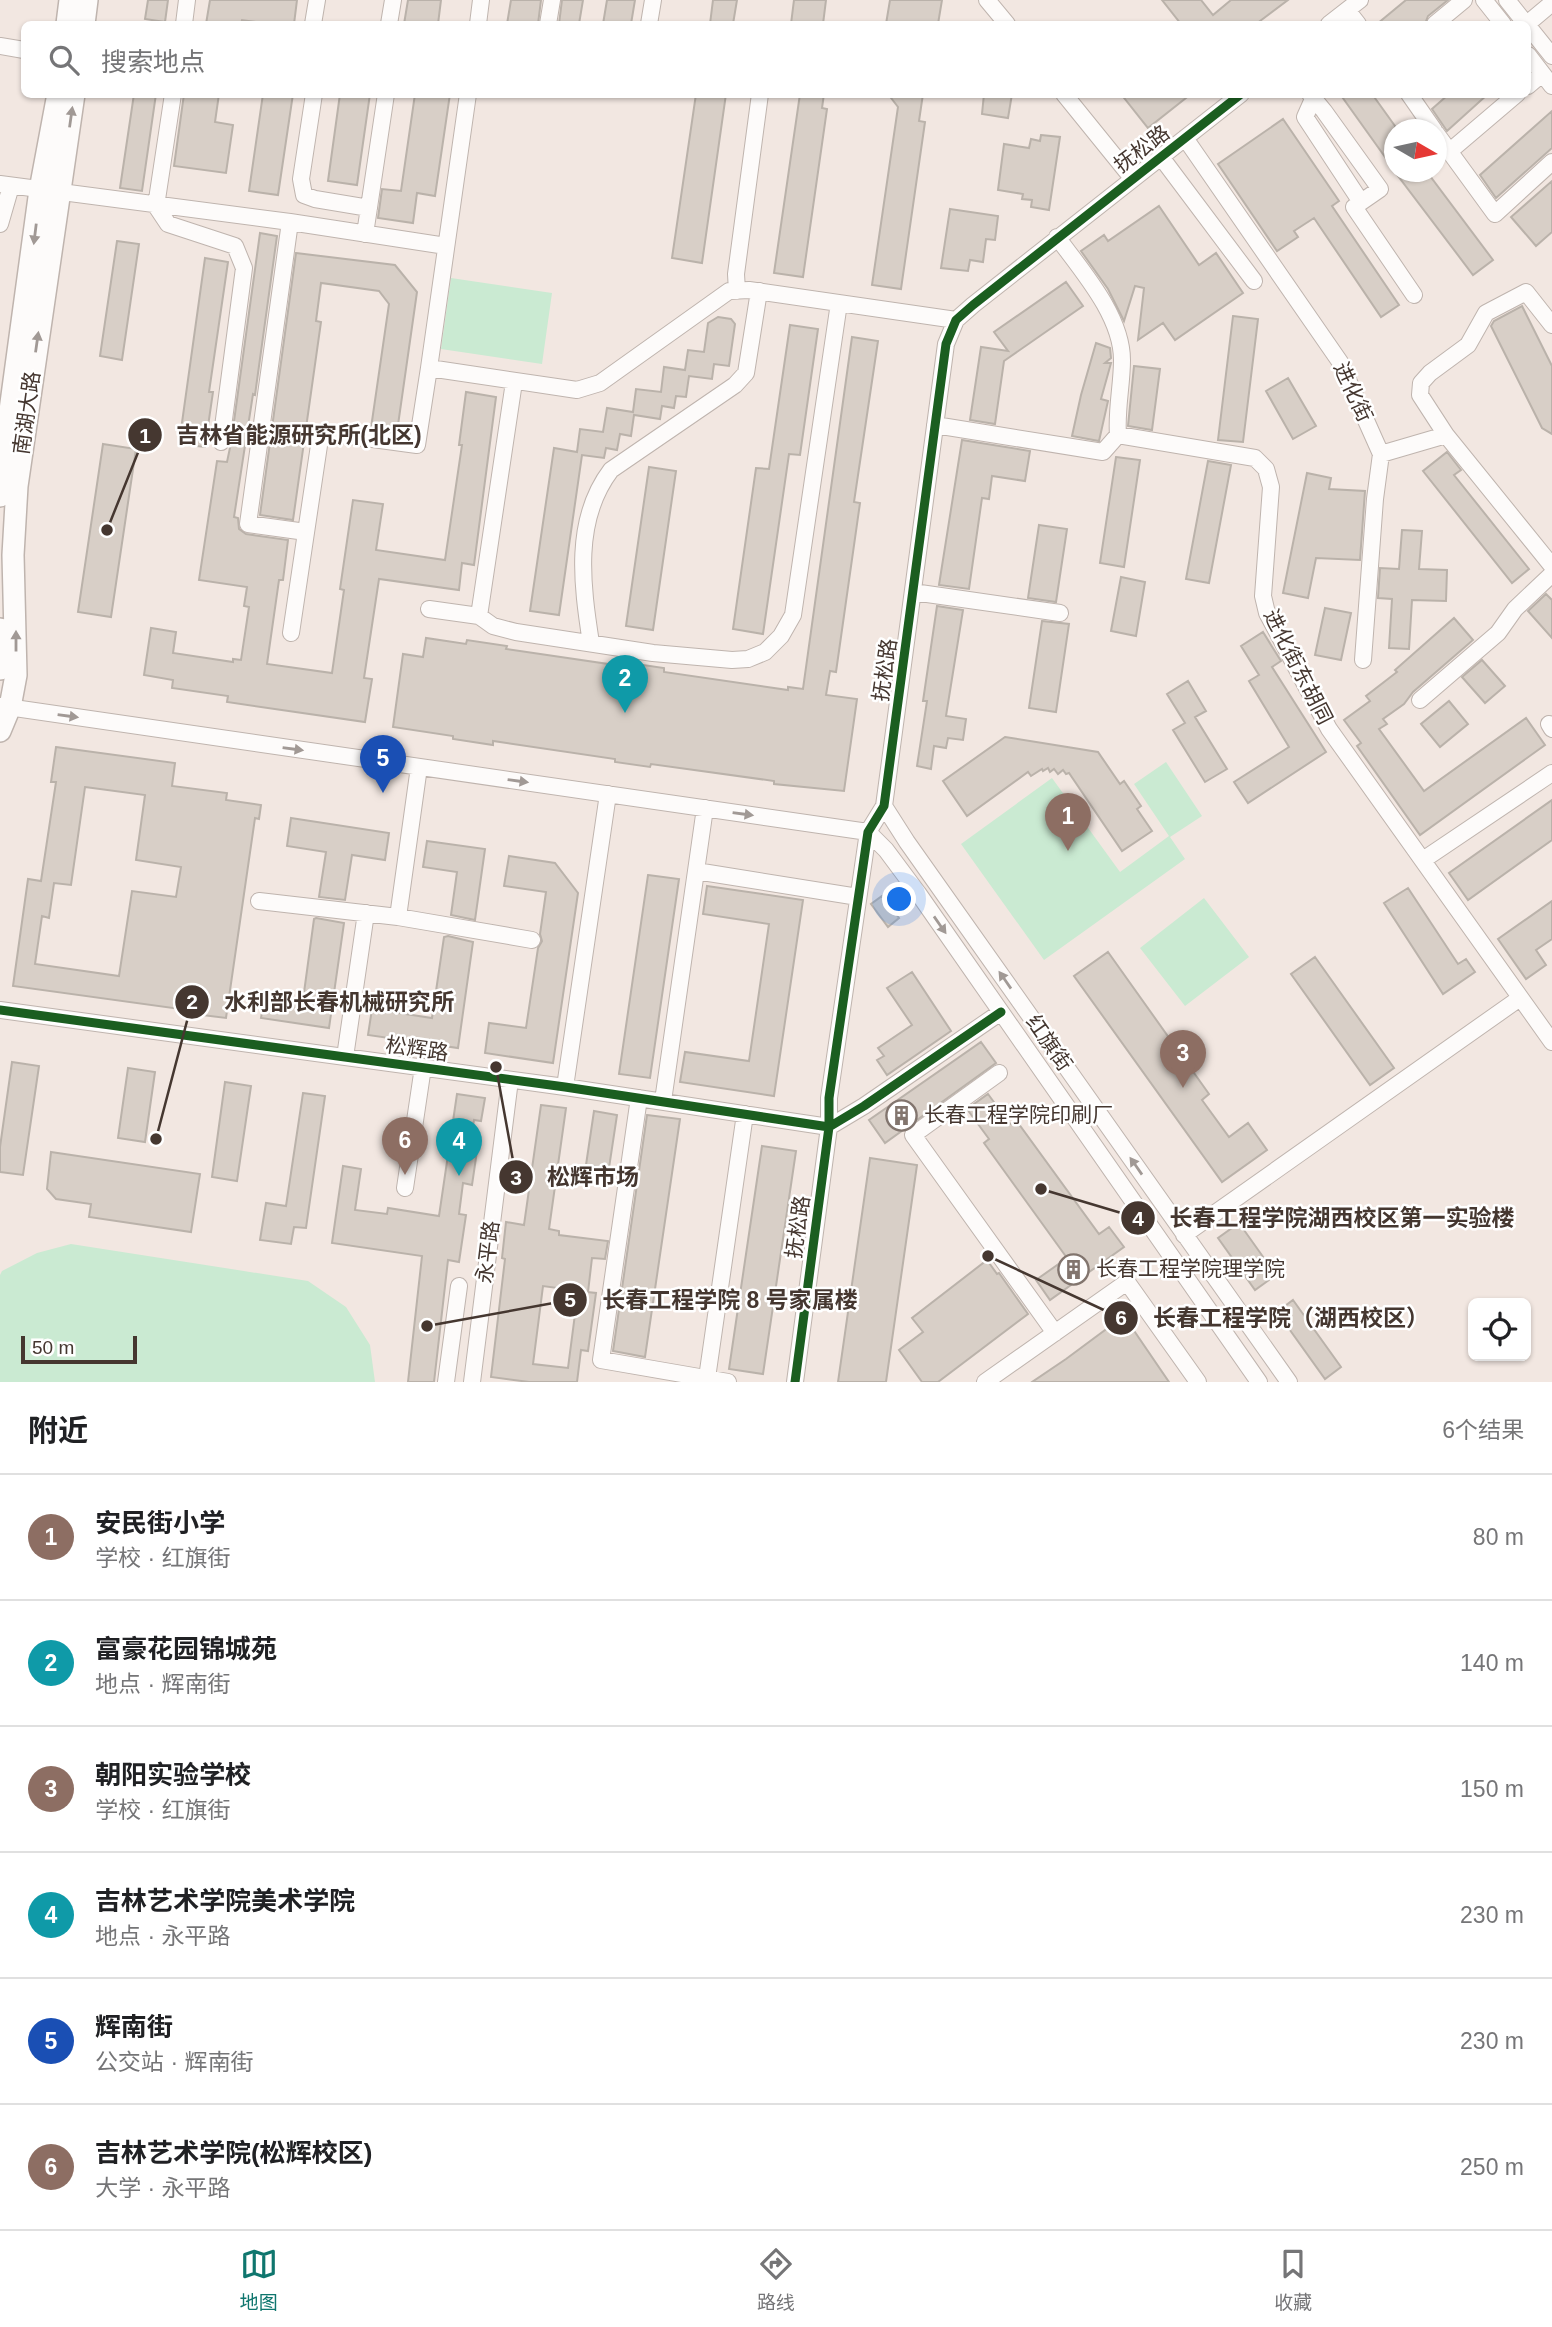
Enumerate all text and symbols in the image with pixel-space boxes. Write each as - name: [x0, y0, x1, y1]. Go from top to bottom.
- search box: [21, 21, 1531, 98]
- icon: search: [45, 41, 83, 79]
- text: 搜索地点: [101, 47, 205, 77]
- one-way arrow: [66, 106, 77, 128]
- north arrow: [1384, 119, 1447, 182]
- street label: 抚松路: [1110, 120, 1174, 177]
- one-way arrow: [29, 223, 40, 245]
- one-way arrow: [32, 330, 43, 352]
- street label: 进化街: [1330, 358, 1377, 425]
- street label: 南湖大路: [9, 370, 44, 456]
- callout: 吉林省能源研究所(北区): [127, 413, 436, 457]
- text: 吉林省能源研究所(北区): [176, 422, 422, 448]
- text: 1: [139, 424, 151, 447]
- street label: 进化街东胡同: [1260, 605, 1337, 728]
- one-way arrow: [10, 630, 22, 652]
- street label: 抚松路: [869, 637, 900, 703]
- pin: 2: [602, 655, 648, 713]
- one-way arrow: [57, 711, 79, 722]
- pin: 5: [360, 735, 406, 793]
- one-way arrow: [282, 744, 304, 755]
- one-way arrow: [507, 776, 529, 787]
- pin: 1: [1045, 793, 1091, 851]
- one-way arrow: [732, 809, 754, 820]
- your location: [882, 882, 916, 916]
- one-way arrow: [933, 915, 946, 934]
- one-way arrow: [998, 971, 1012, 989]
- callout: 水利部长春机械研究所: [175, 980, 468, 1024]
- text: 水利部长春机械研究所: [224, 989, 454, 1015]
- text: 2: [186, 990, 198, 1013]
- street label: 红旗街: [1022, 1010, 1077, 1075]
- pin: 3: [1160, 1030, 1206, 1088]
- street label: 松辉路: [384, 1033, 450, 1064]
- building icon: 长春工程学院印刷厂: [884, 1098, 918, 1132]
- place label: 长春工程学院印刷厂: [924, 1103, 1113, 1126]
- pin: 6: [382, 1117, 428, 1175]
- pin: 4: [436, 1118, 482, 1176]
- callout: 松辉市场: [498, 1155, 653, 1199]
- one-way arrow: [1129, 1157, 1143, 1175]
- text: 松辉市场: [547, 1164, 639, 1190]
- text: 3: [510, 1166, 522, 1189]
- street label: 抚松路: [782, 1194, 813, 1260]
- callout: 长春工程学院湖西校区第一实验楼: [1121, 1196, 1529, 1240]
- text: 长春工程学院湖西校区第一实验楼: [1170, 1205, 1515, 1231]
- text: 4: [1132, 1207, 1144, 1230]
- street label: 永平路: [472, 1219, 503, 1285]
- building icon: 长春工程学院理学院: [1056, 1252, 1090, 1286]
- place label: 长春工程学院理学院: [1096, 1257, 1285, 1280]
- callout: 长春工程学院 8 号家属楼: [553, 1278, 872, 1322]
- text: 长春工程学院 8 号家属楼: [602, 1287, 858, 1313]
- text: 5: [564, 1288, 576, 1311]
- callout: 长春工程学院（湖西校区）: [1104, 1296, 1443, 1340]
- map controls: [1468, 1298, 1531, 1361]
- button: locate: [1468, 1298, 1531, 1361]
- text: 长春工程学院（湖西校区）: [1153, 1305, 1429, 1331]
- text: 6: [1115, 1306, 1127, 1329]
- scale bar: [21, 1333, 136, 1365]
- text: 50 m: [32, 1337, 74, 1358]
- text: 附近: [28, 1414, 88, 1447]
- text: 6个结果: [1442, 1417, 1524, 1443]
- text: 安民街小学: [95, 1508, 225, 1538]
- text: 1: [45, 1524, 57, 1550]
- text: 80 m: [1473, 1524, 1524, 1550]
- text: 学校 · 红旗街: [95, 1545, 230, 1571]
- text: 富豪花园锦城苑: [95, 1634, 277, 1664]
- text: 2: [45, 1650, 57, 1676]
- text: 140 m: [1460, 1650, 1524, 1676]
- text: 地点 · 辉南街: [95, 1671, 230, 1697]
- text: 朝阳实验学校: [95, 1760, 251, 1790]
- text: 3: [45, 1776, 57, 1802]
- text: 150 m: [1460, 1776, 1524, 1802]
- text: 学校 · 红旗街: [95, 1797, 230, 1823]
- text: 吉林艺术学院美术学院: [95, 1886, 355, 1916]
- text: 4: [45, 1902, 57, 1928]
- text: 230 m: [1460, 1902, 1524, 1928]
- text: 地点 · 永平路: [95, 1923, 230, 1949]
- text: 辉南街: [95, 2012, 173, 2042]
- text: 5: [45, 2028, 57, 2054]
- text: 230 m: [1460, 2028, 1524, 2054]
- text: 公交站 · 辉南街: [95, 2049, 253, 2075]
- text: 吉林艺术学院(松辉校区): [95, 2138, 372, 2168]
- text: 6: [45, 2154, 57, 2180]
- text: 250 m: [1460, 2154, 1524, 2180]
- text: 大学 · 永平路: [95, 2175, 230, 2201]
- tab: 地图: [240, 2245, 278, 2314]
- tab: 路线: [757, 2245, 795, 2314]
- tab: 收藏: [1274, 2245, 1312, 2314]

